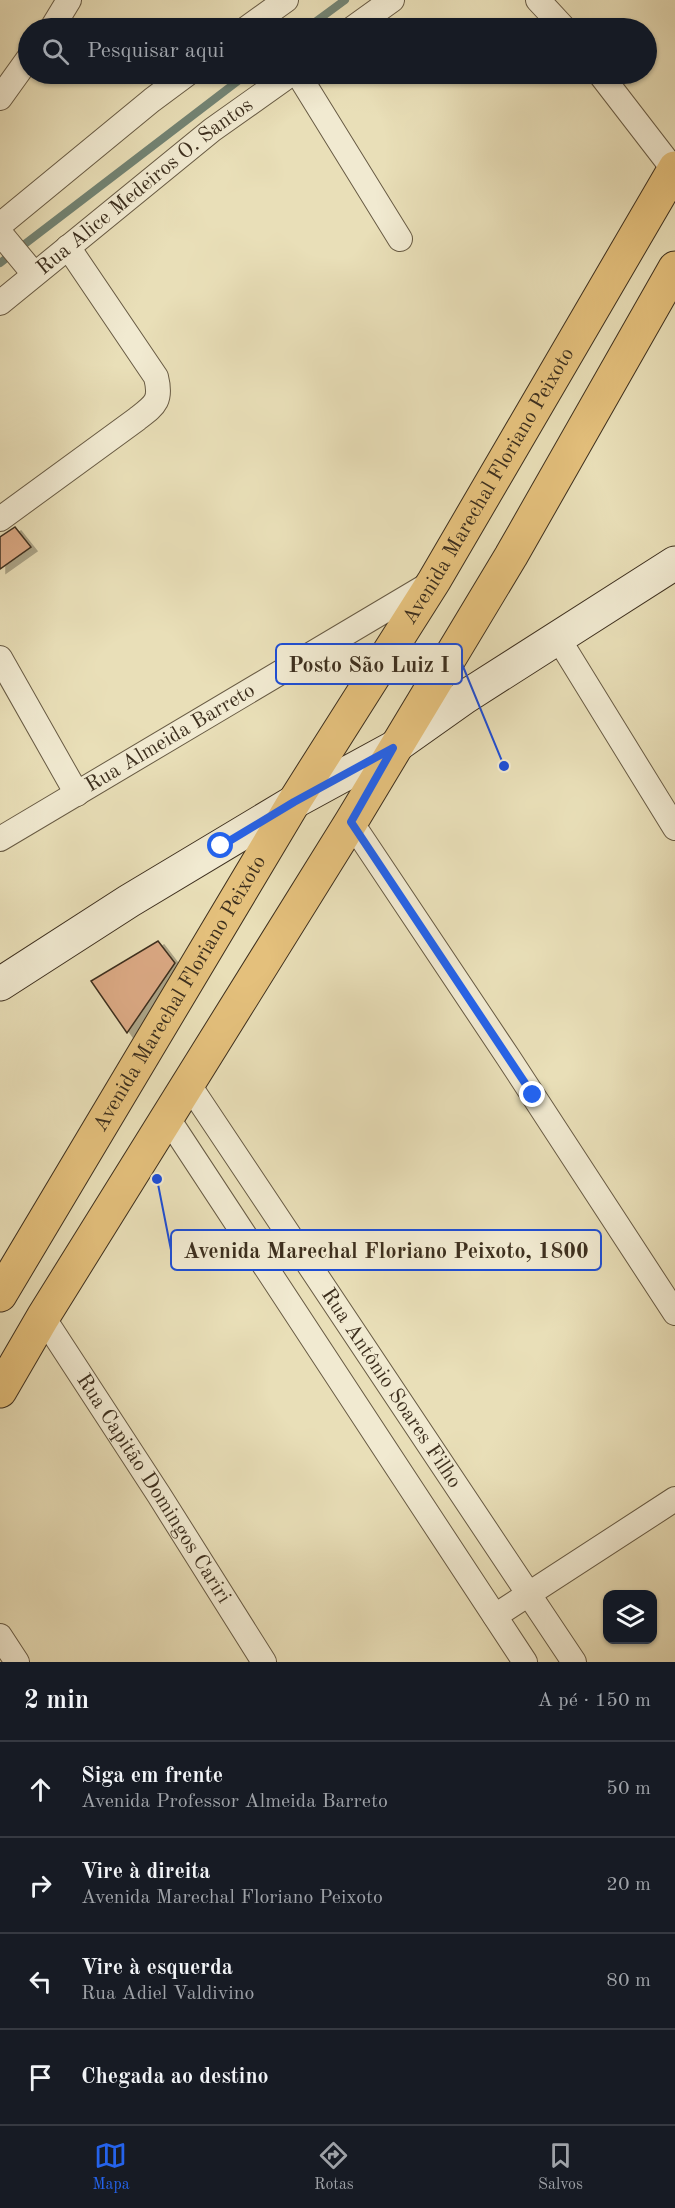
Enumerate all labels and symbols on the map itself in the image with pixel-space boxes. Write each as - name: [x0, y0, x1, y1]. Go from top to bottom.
- street label: Rua Alice Medeiros O. Santos: [33, 94, 257, 279]
- street label: Avenida Marechal Floriano Peixoto: [399, 344, 578, 628]
- callout: Posto São Luiz I: [276, 644, 462, 684]
- text: Posto São Luiz I: [288, 655, 450, 677]
- street label: Rua Almeida Barreto: [82, 680, 259, 796]
- route start: [207, 832, 233, 858]
- street label: Avenida Marechal Floriano Peixoto: [89, 852, 270, 1135]
- route end: [519, 1081, 545, 1107]
- callout: Avenida Marechal Floriano Peixoto, 1800: [171, 1230, 601, 1270]
- text: Avenida Marechal Floriano Peixoto, 1800: [183, 1241, 589, 1263]
- street label: Rua Antônio Soares Filho: [317, 1284, 465, 1492]
- street label: Rua Capitão Domingos Cariri: [72, 1370, 235, 1607]

